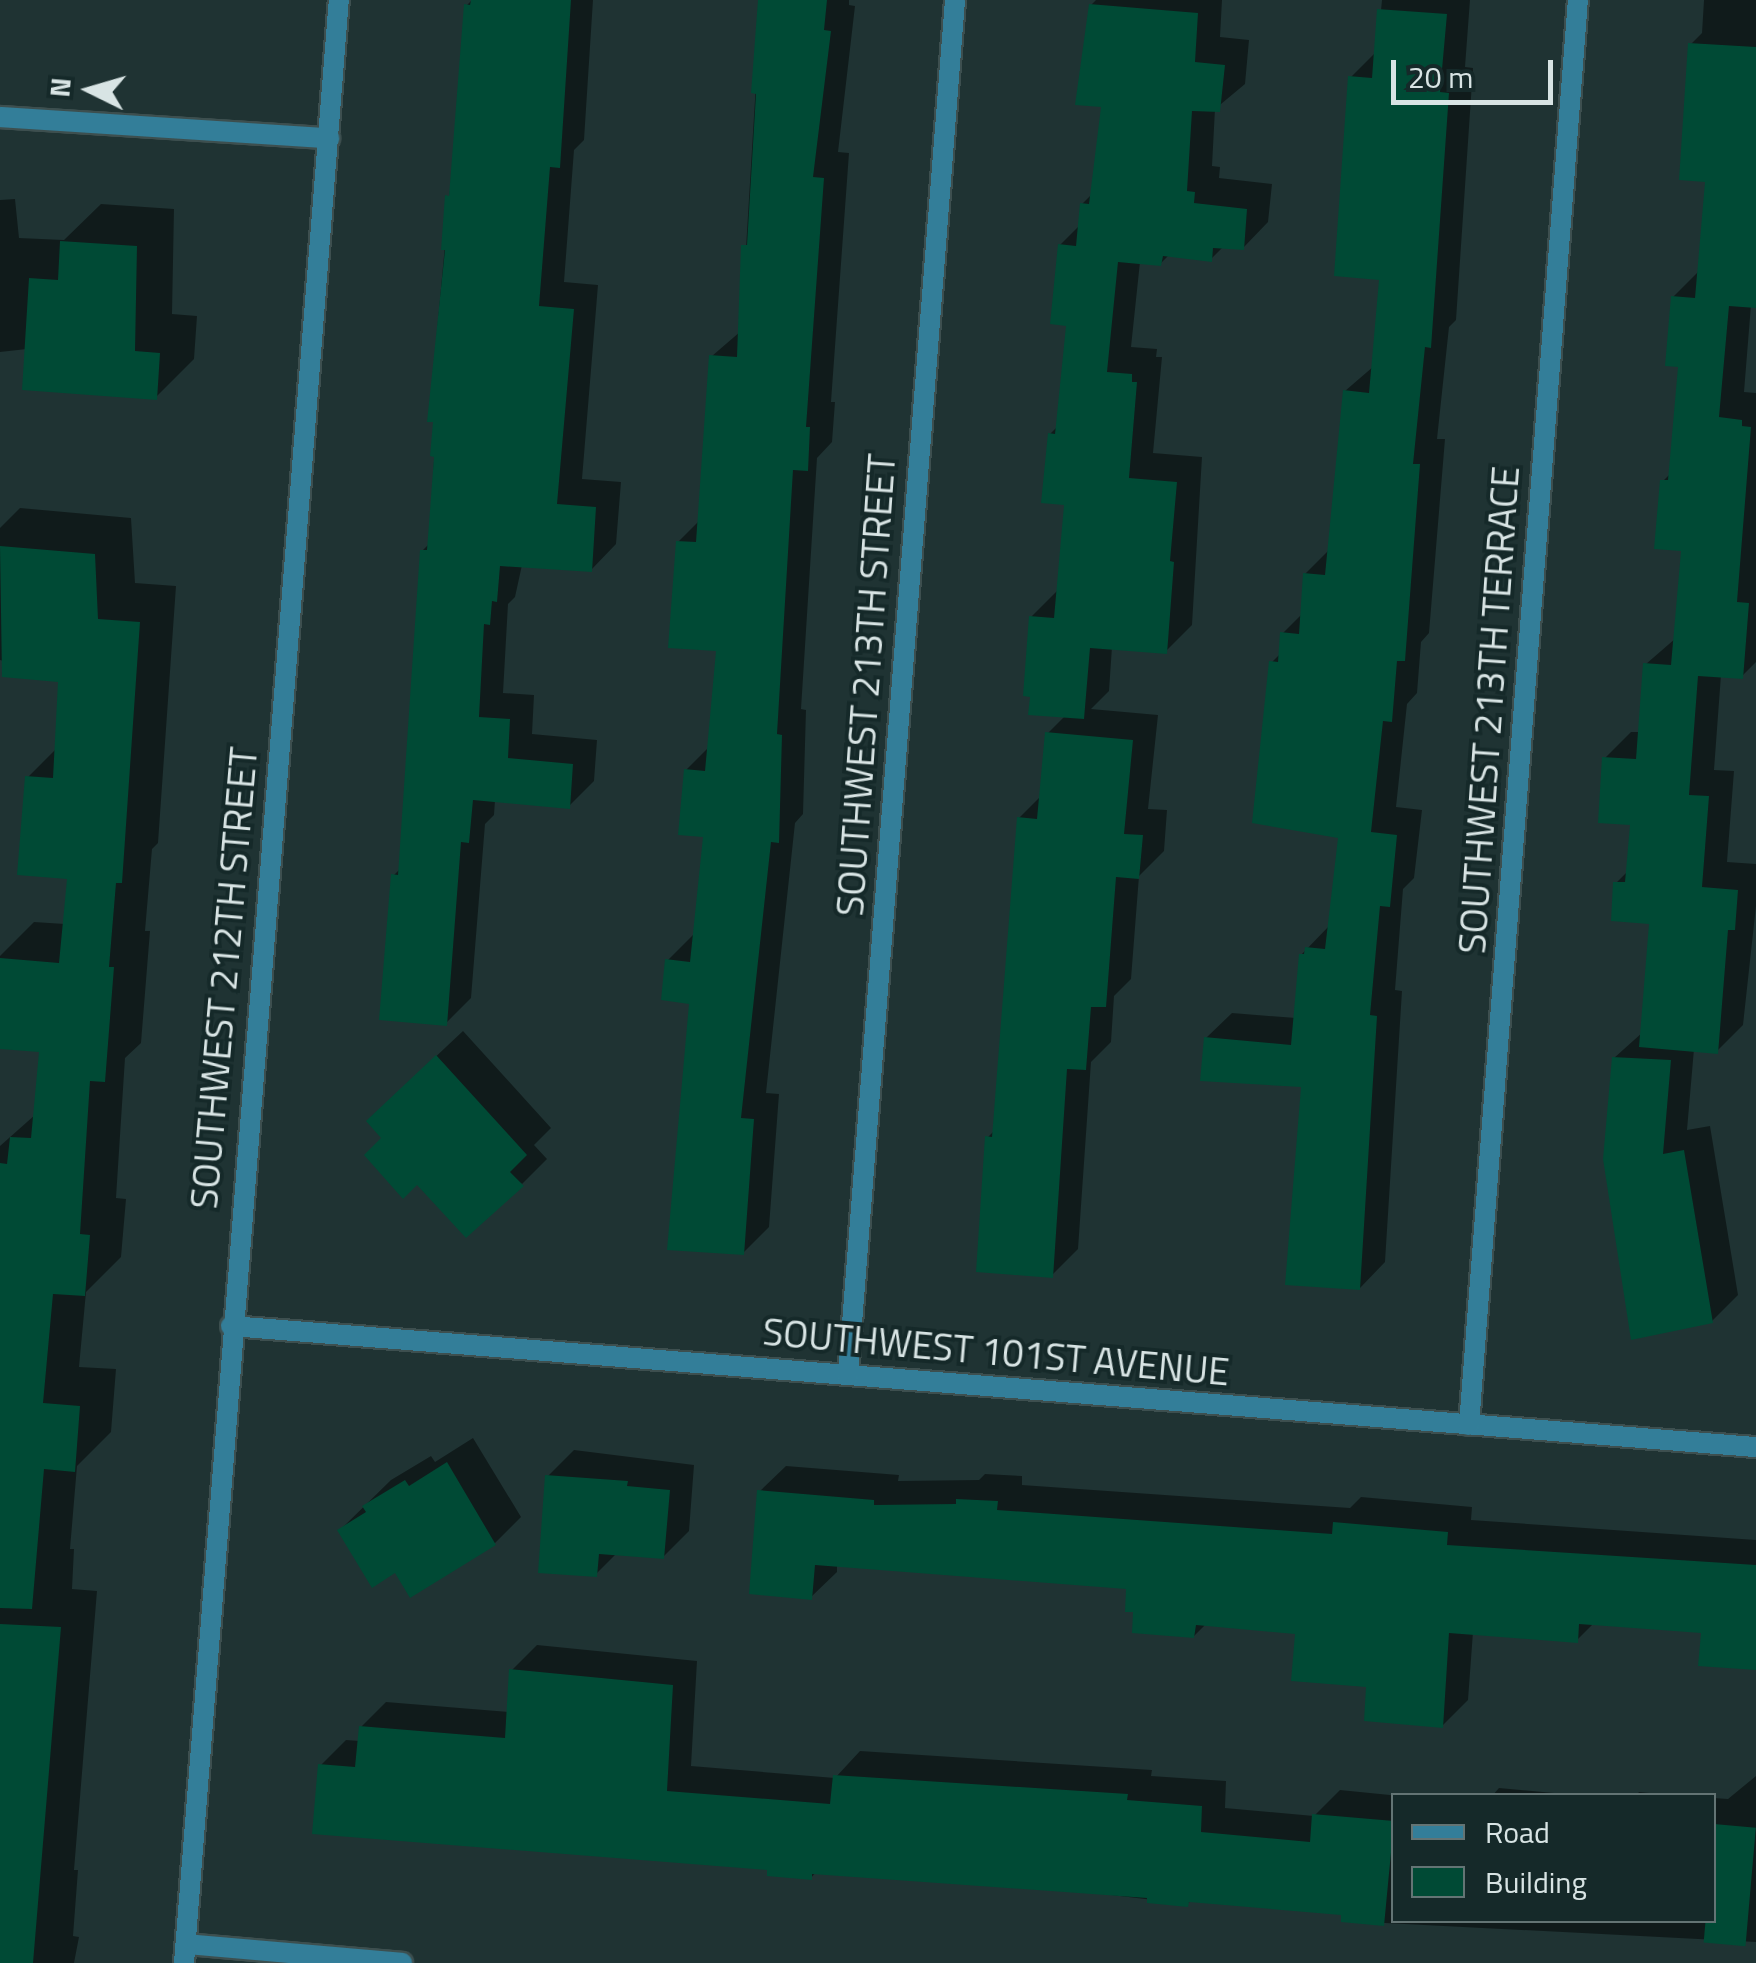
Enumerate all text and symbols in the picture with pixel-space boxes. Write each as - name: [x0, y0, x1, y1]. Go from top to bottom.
- north arrow: [40, 40, 140, 140]
- scale bar: [1396, 40, 1558, 102]
- text: 20 m: [1408, 54, 1473, 100]
- text: N: [37, 76, 82, 99]
- street label: SOUTHWEST 213TH STREET: [827, 452, 905, 918]
- street label: SOUTHWEST 213TH TERRACE: [1449, 465, 1529, 955]
- street label: SOUTHWEST 212TH STREET: [181, 745, 267, 1211]
- street label: SOUTHWEST 101ST AVENUE: [761, 1309, 1231, 1395]
- legend: [1391, 1793, 1716, 1923]
- text: Road: [1485, 1809, 1550, 1855]
- text: Building: [1485, 1859, 1587, 1905]

